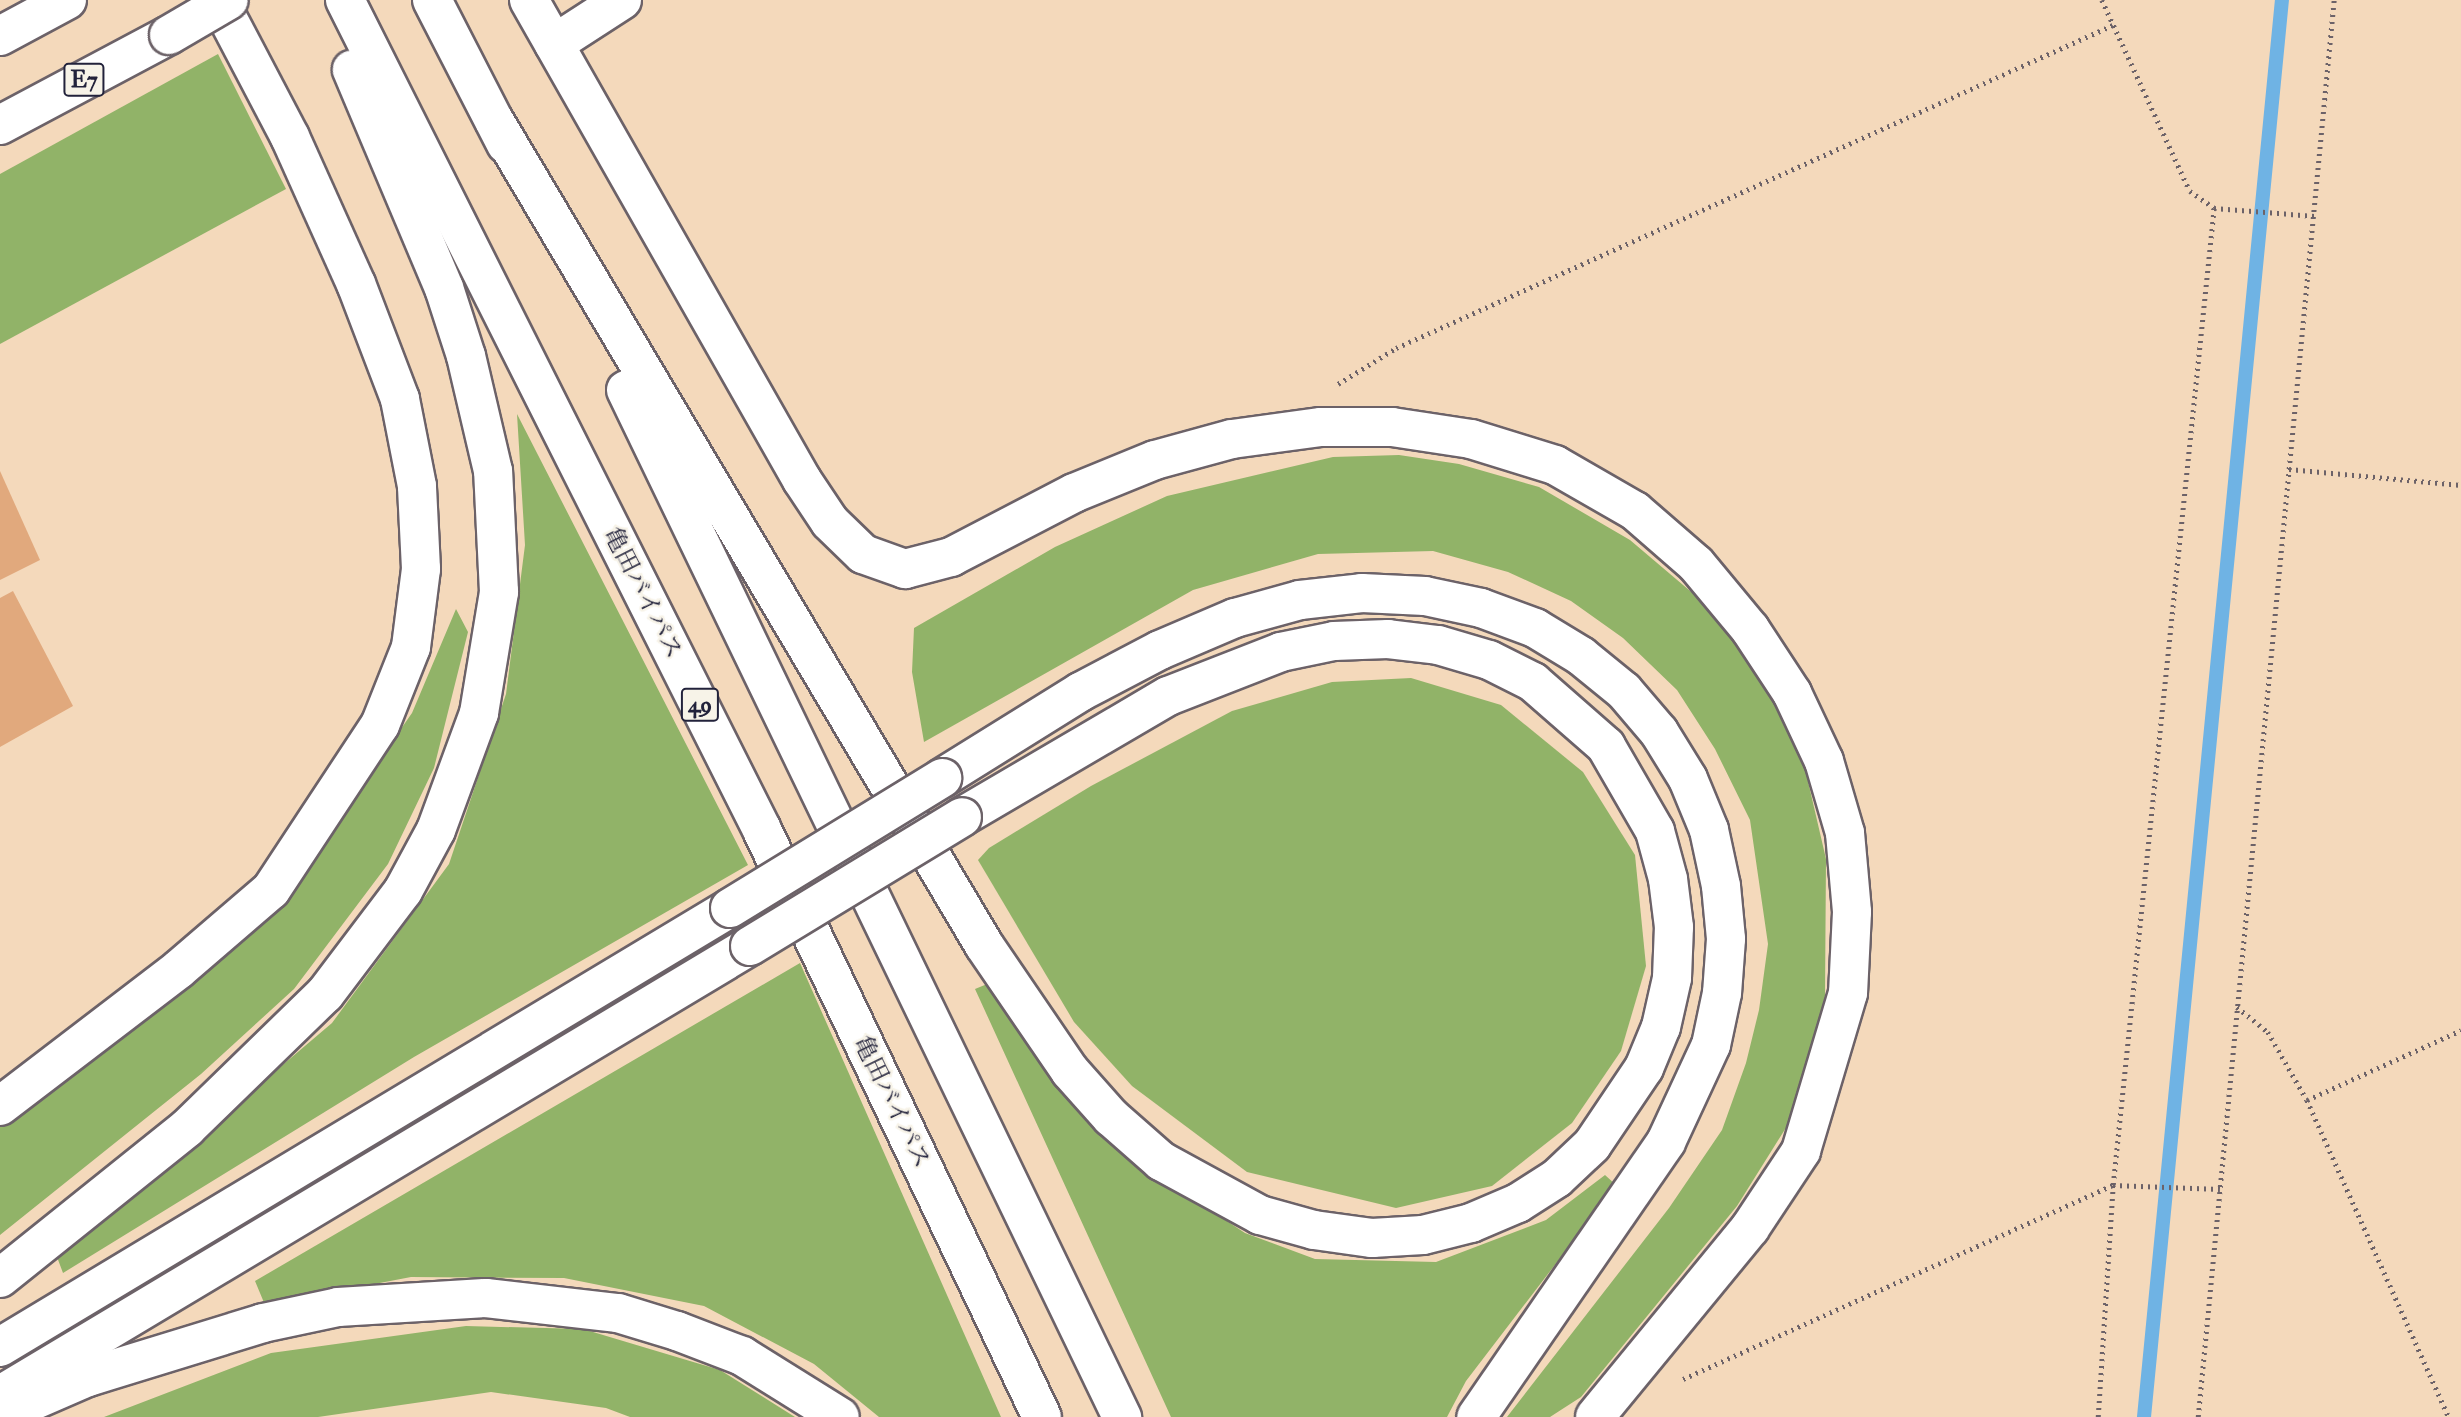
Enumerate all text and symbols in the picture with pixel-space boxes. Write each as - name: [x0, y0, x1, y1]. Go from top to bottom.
- road number: E7: [63, 60, 105, 100]
- street label: 亀田バイパス: [597, 522, 689, 664]
- road number: 49: [681, 685, 719, 724]
- street label: 亀田バイパス: [847, 1031, 937, 1173]

